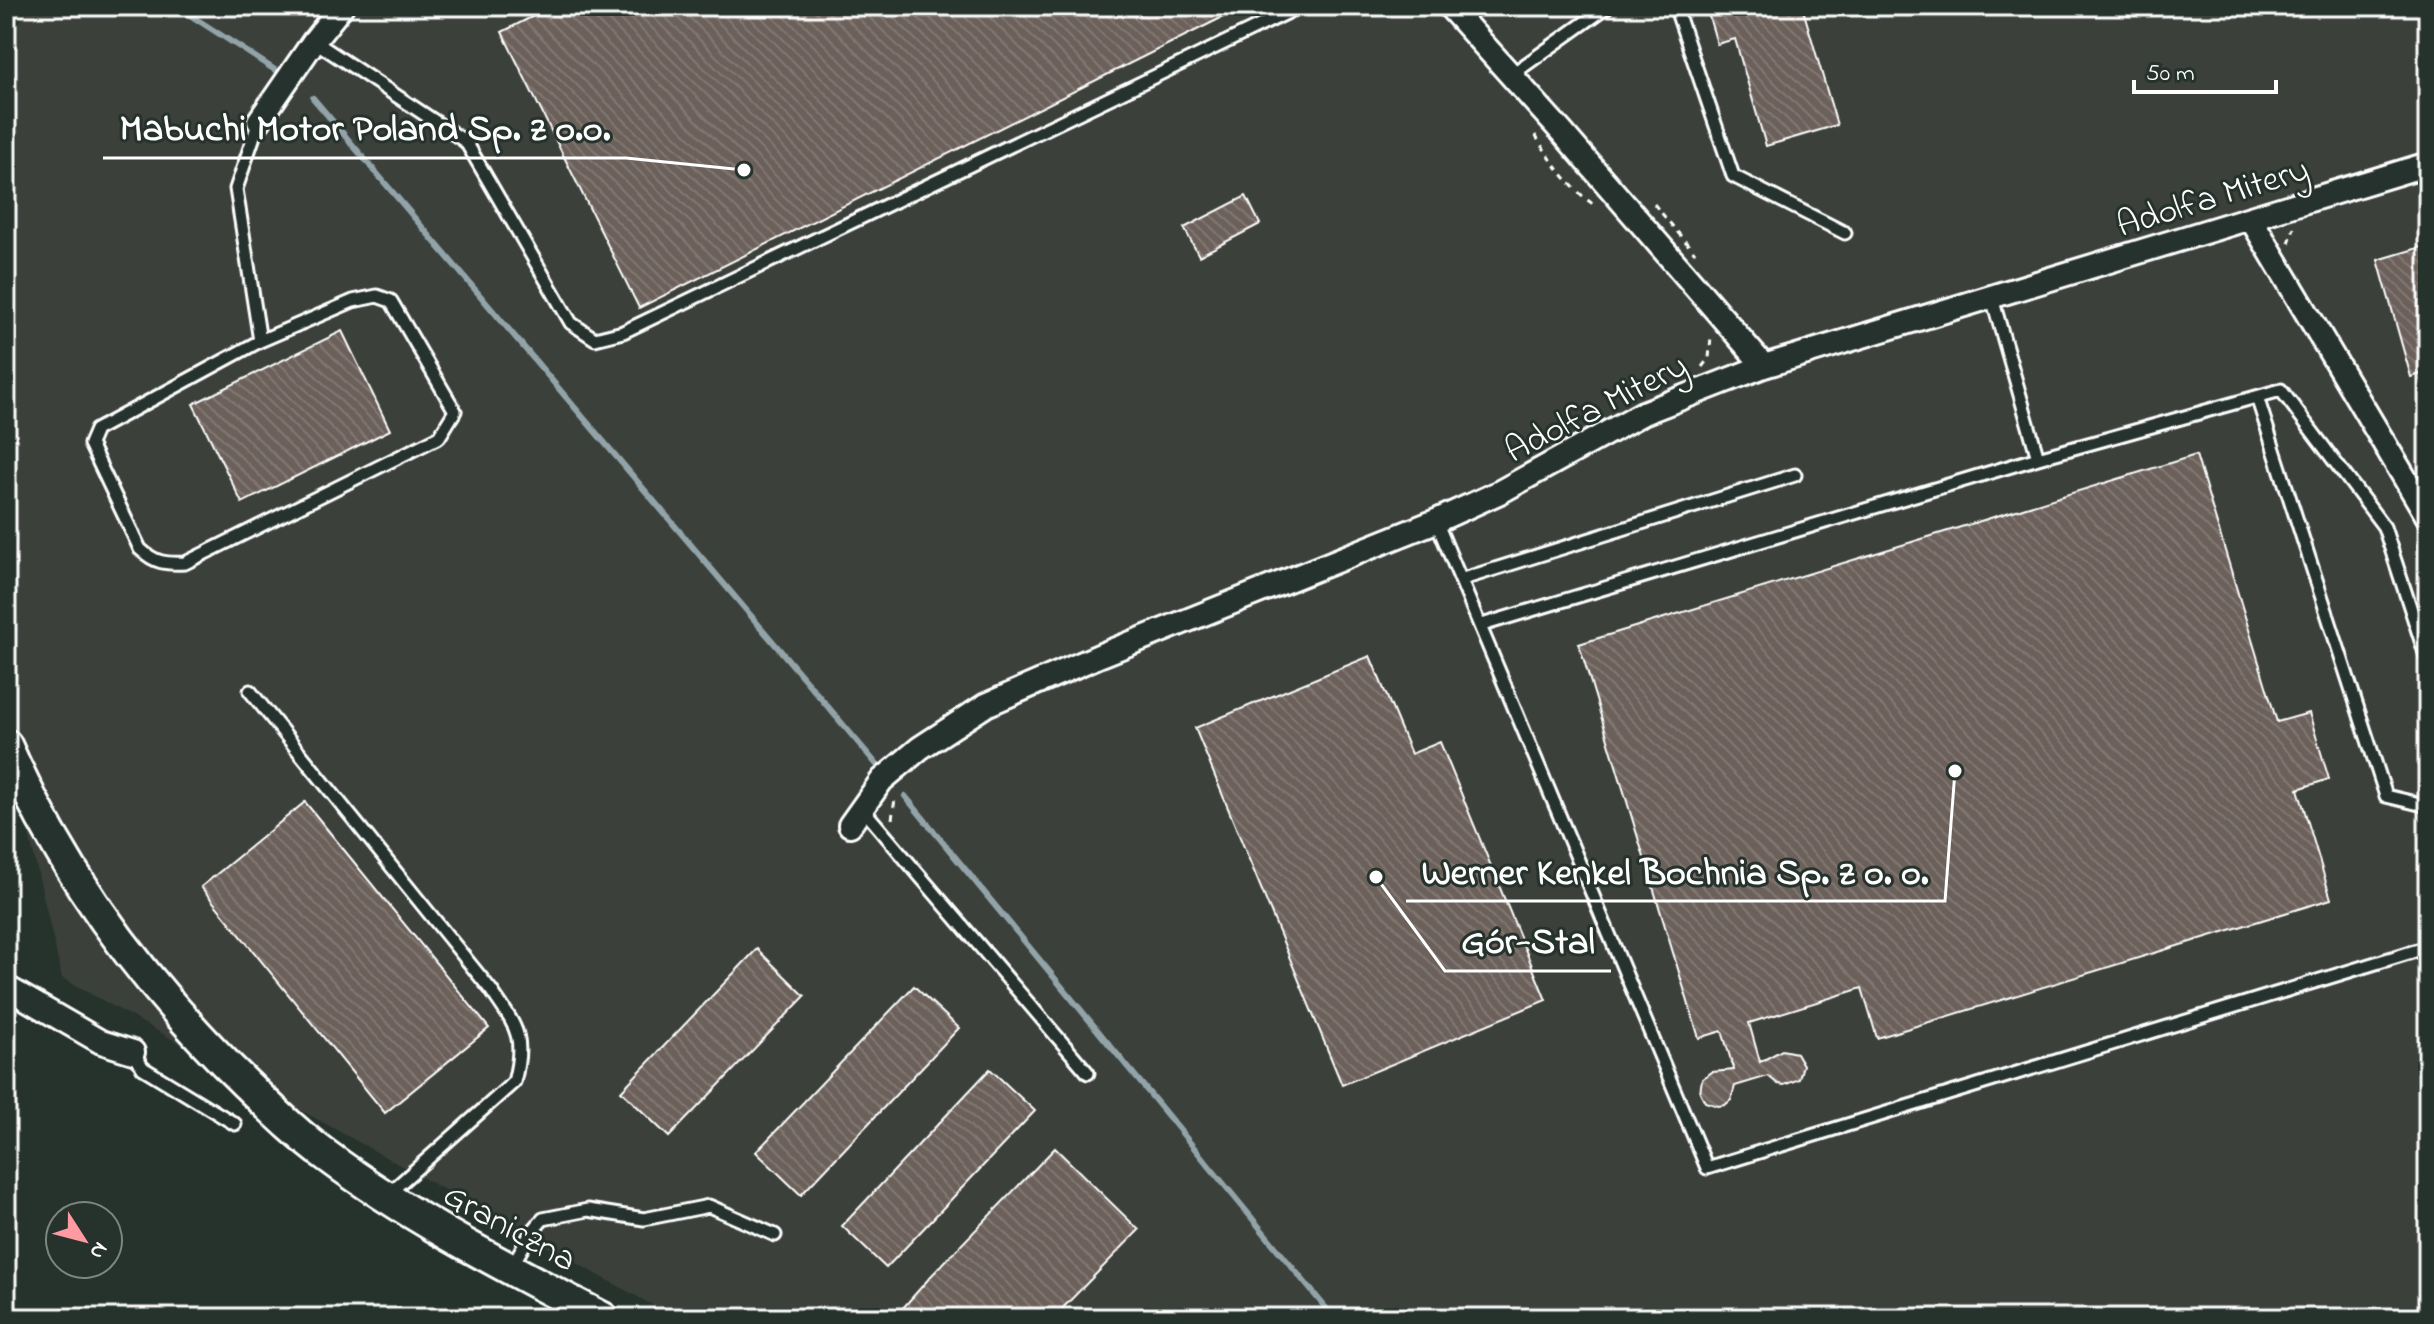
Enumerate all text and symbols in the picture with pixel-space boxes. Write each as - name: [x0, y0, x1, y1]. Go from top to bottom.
- scale bar: [2134, 44, 2276, 94]
- text: 50 m: [2146, 57, 2195, 92]
- callout: Mabuchi Motor Poland Sp. z o.o.: [103, 96, 626, 158]
- text: Mabuchi Motor Poland Sp. z o.o.: [120, 103, 611, 159]
- street label: Adolfa Mitery: [2110, 145, 2316, 254]
- street label: Adolfa Mitery: [1496, 341, 1698, 479]
- callout: Werner Kenkel Bochnia Sp. z o. o.: [1406, 839, 1945, 901]
- text: Werner Kenkel Bochnia Sp. z o. o.: [1421, 847, 1929, 903]
- callout: Gór-Stal: [1445, 909, 1611, 971]
- text: Gór-Stal: [1461, 916, 1595, 972]
- street label: Graniczna: [432, 1170, 585, 1287]
- north arrow: [44, 1200, 124, 1280]
- text: N: [80, 1235, 115, 1265]

